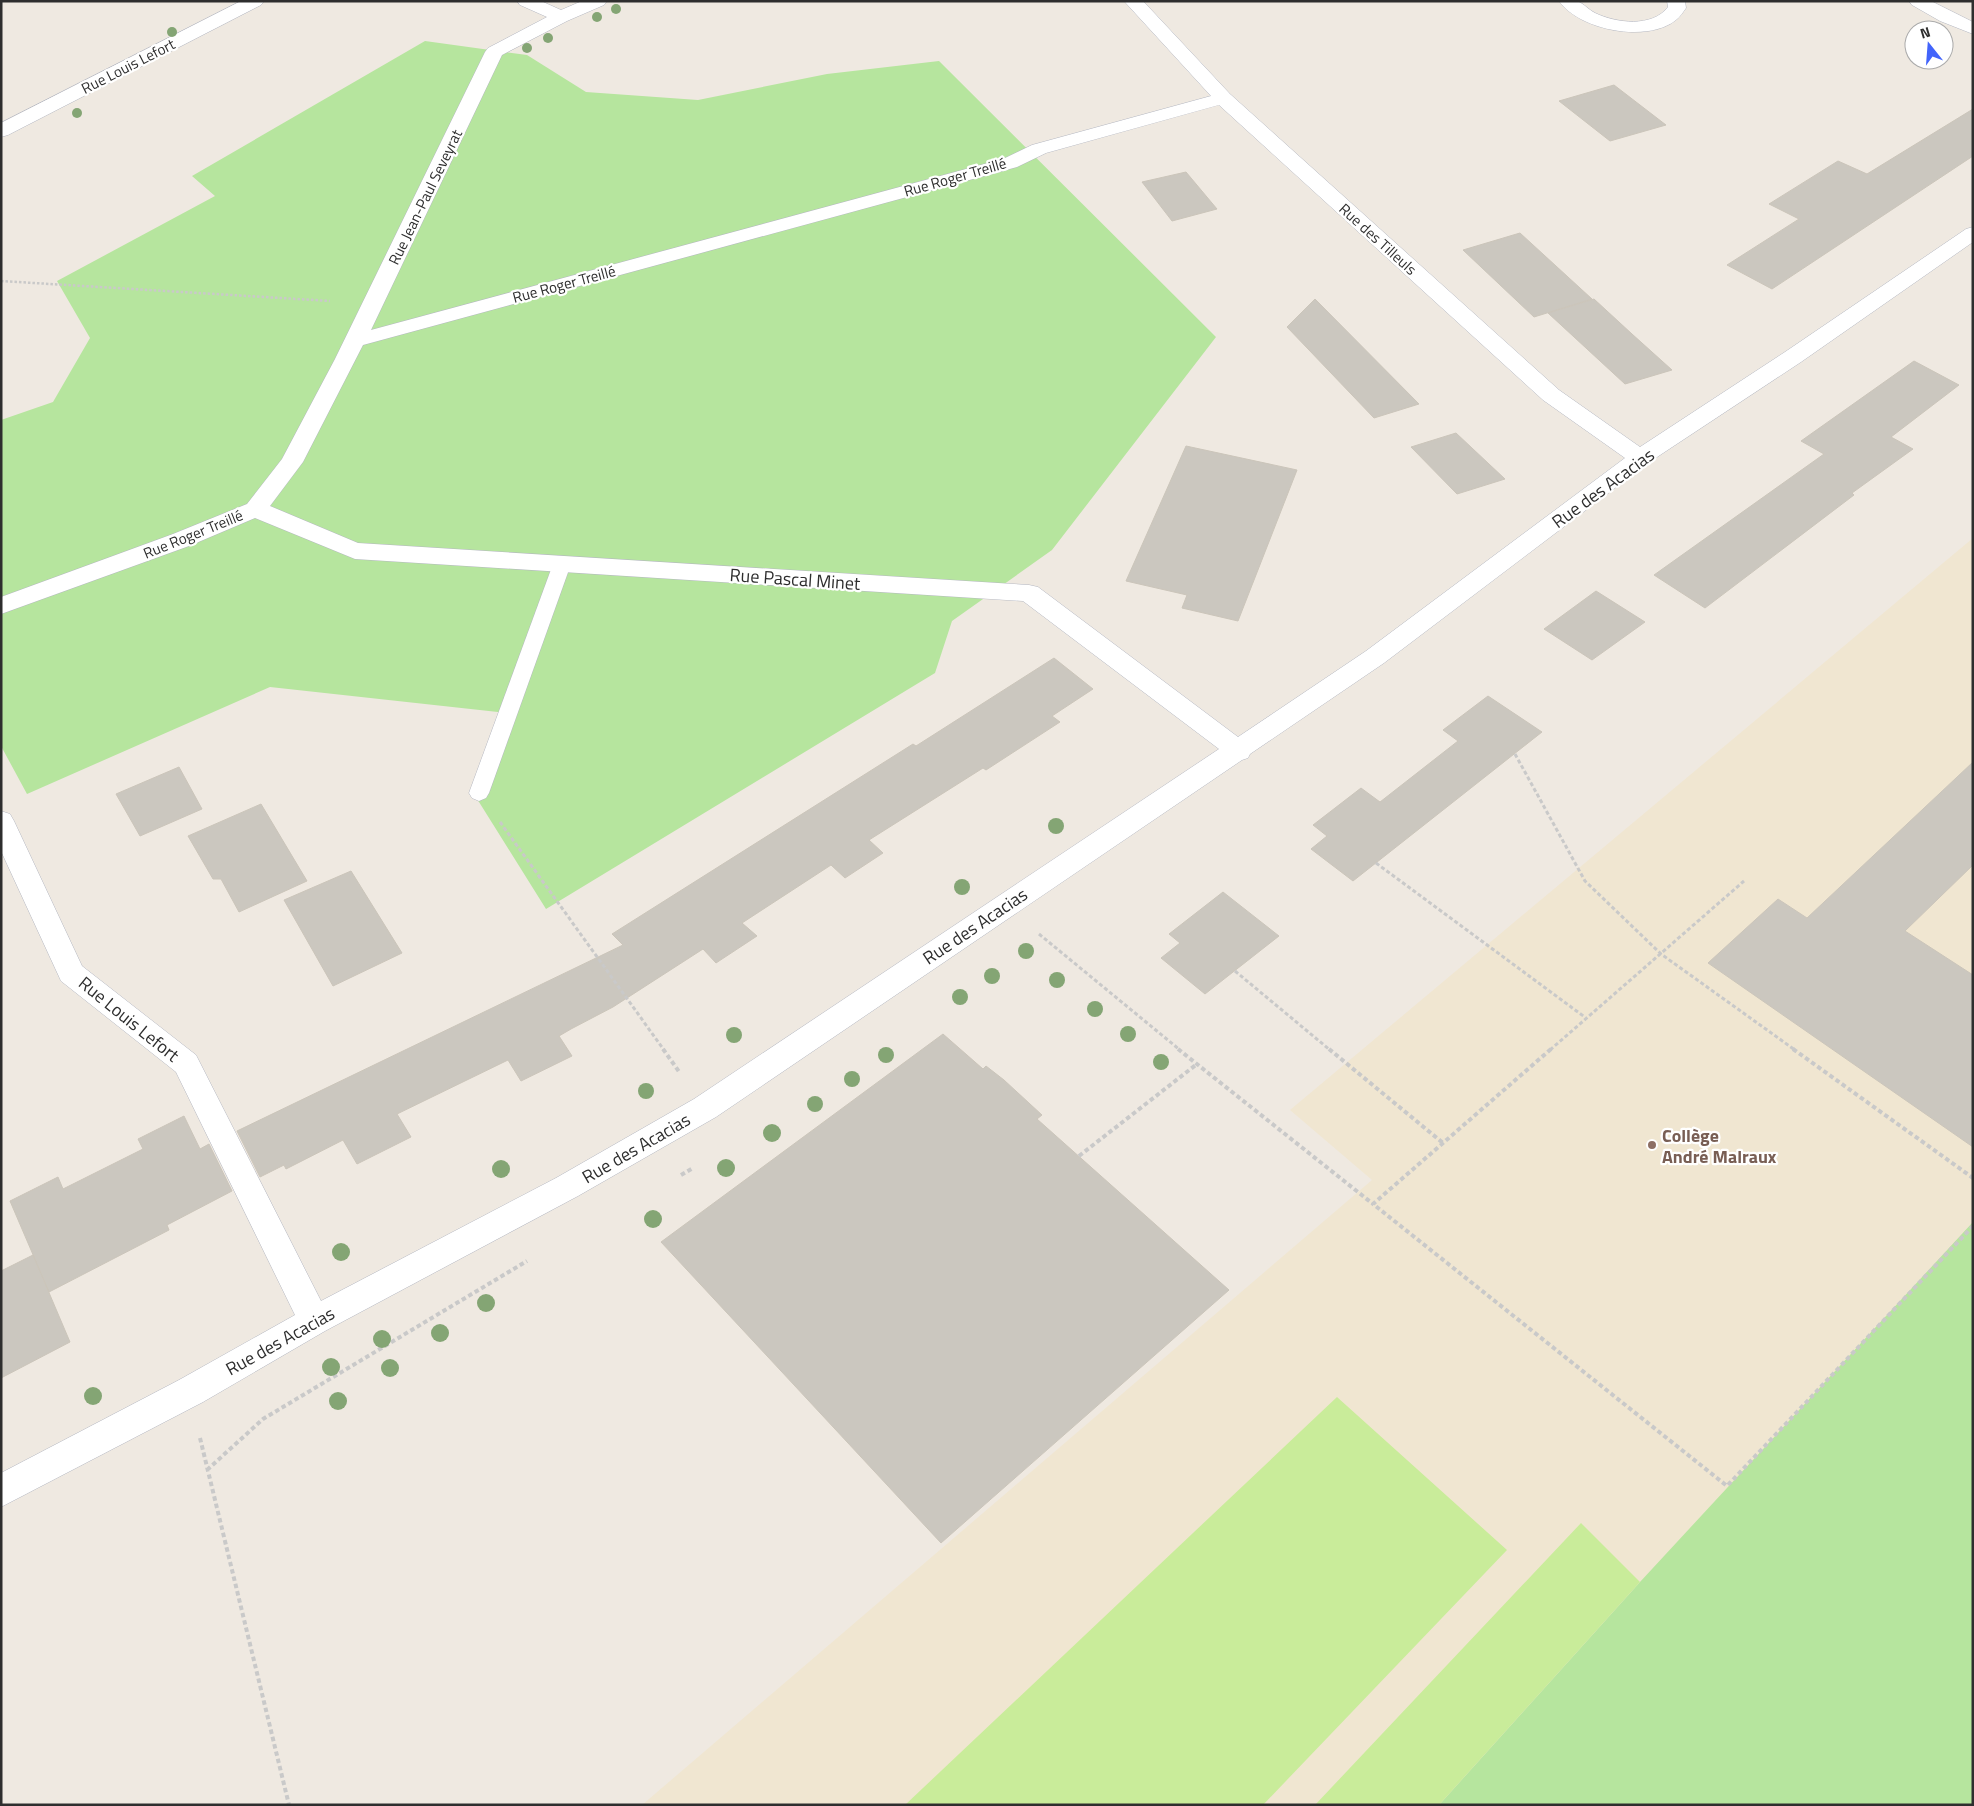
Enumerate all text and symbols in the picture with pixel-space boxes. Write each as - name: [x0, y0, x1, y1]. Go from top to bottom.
- north arrow: [1904, 20, 1954, 70]
- text: N: [1917, 21, 1933, 44]
- street label: Rue Louis Lefort: [77, 32, 180, 100]
- street label: Rue Jean-Paul Seveyrat: [382, 125, 468, 269]
- street label: Rue Roger Treillé: [901, 151, 1009, 203]
- street label: Rue des Tilleuls: [1334, 198, 1422, 280]
- street label: Rue Roger Treillé: [510, 259, 618, 309]
- street label: Rue des Acacias: [1546, 441, 1660, 535]
- street label: Rue Roger Treillé: [140, 504, 246, 564]
- street label: Rue Pascal Minet: [729, 561, 862, 597]
- street label: Rue des Acacias: [917, 881, 1033, 971]
- street label: Rue Louis Lefort: [73, 970, 186, 1069]
- street label: Rue des Acacias: [577, 1106, 695, 1190]
- place label: Collège André Malraux: [1662, 1122, 1777, 1170]
- marker: Collège André Malraux: [1646, 1139, 1658, 1151]
- street label: Rue des Acacias: [220, 1300, 340, 1382]

